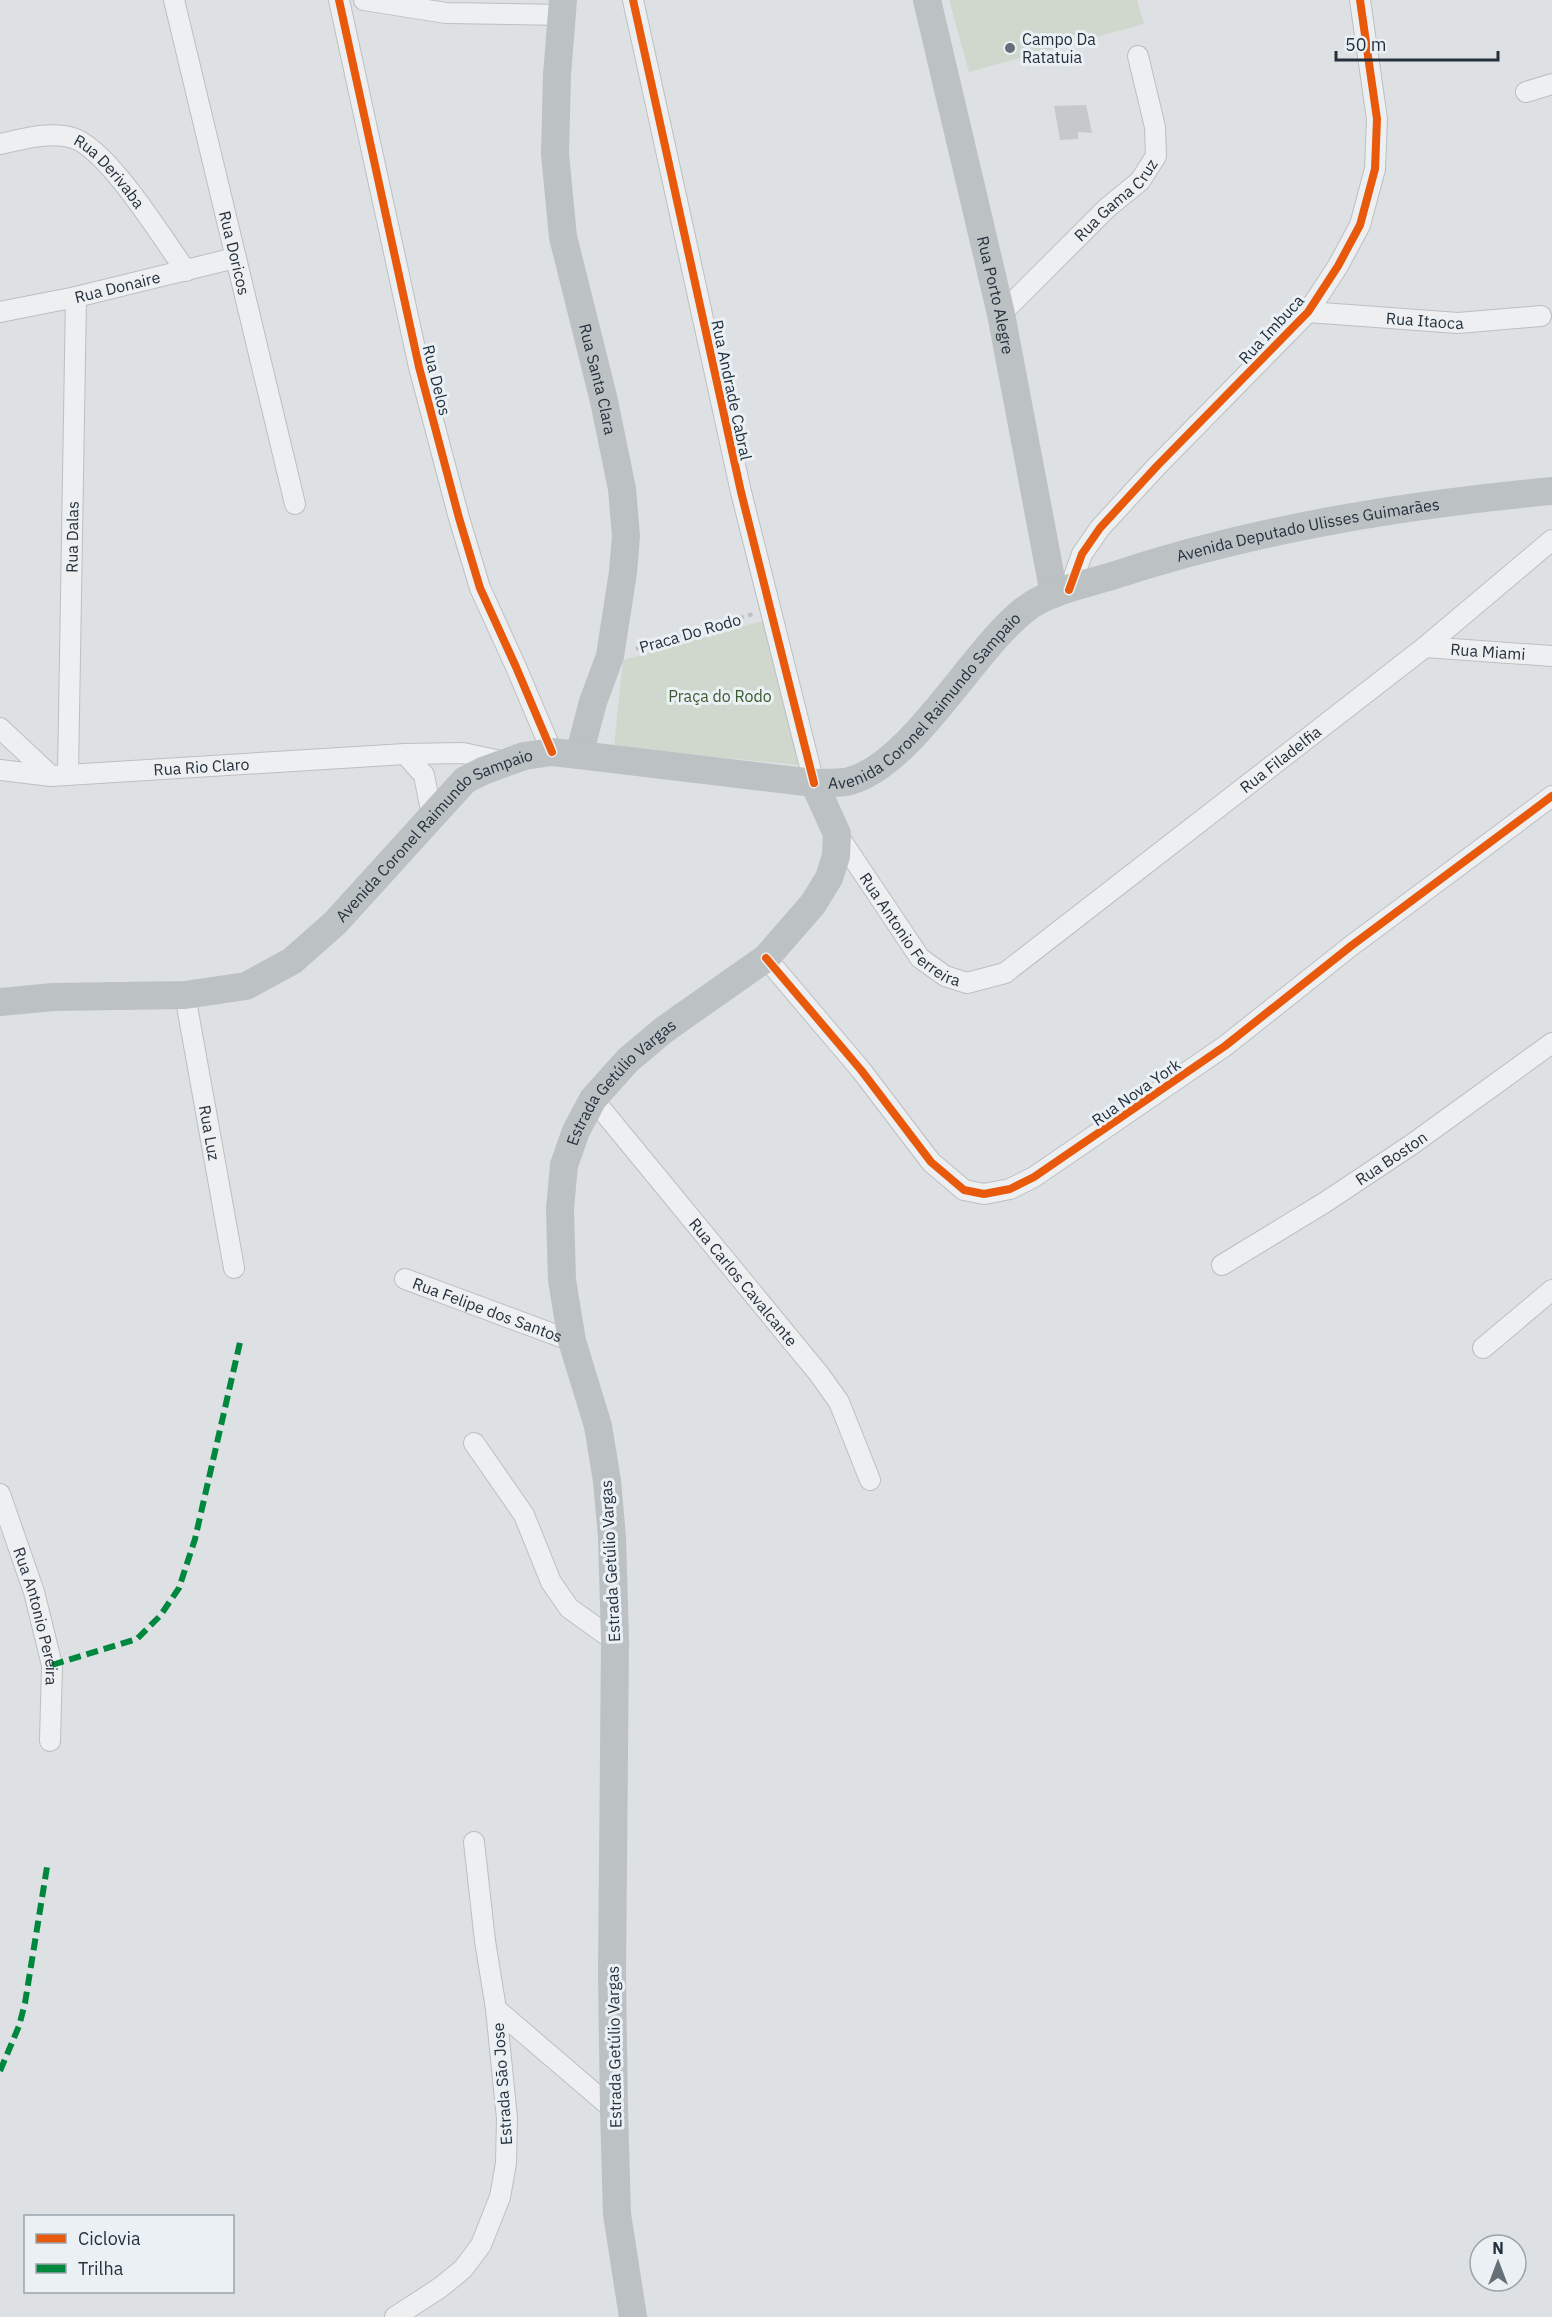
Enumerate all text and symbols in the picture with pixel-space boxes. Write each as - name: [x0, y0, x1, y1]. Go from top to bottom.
- scale bar: [1336, 24, 1498, 62]
- place label: Campo Da Ratatuia: [1022, 29, 1096, 67]
- text: 50 m: [1345, 33, 1387, 56]
- marker: Campo Da Ratatuia: [1003, 41, 1017, 55]
- street label: Rua Derivaba: [71, 130, 149, 213]
- street label: Rua Gama Cruz: [1070, 155, 1162, 245]
- street label: Rua Doricos: [215, 209, 254, 297]
- street label: Rua Porto Alegre: [973, 234, 1018, 356]
- street label: Rua Donaire: [72, 267, 162, 307]
- street label: Rua Imbuca: [1234, 290, 1308, 368]
- street label: Rua Itaoca: [1385, 308, 1465, 333]
- street label: Rua Andrade Cabral: [707, 318, 757, 462]
- street label: Rua Santa Clara: [575, 321, 621, 437]
- street label: Rua Delos: [419, 343, 455, 417]
- street label: Avenida Deputado Ulisses Guimarães: [1174, 494, 1441, 566]
- street label: Rua Dalas: [61, 501, 83, 573]
- street label: Avenida Coronel Raimundo Sampaio: [828, 608, 1025, 793]
- street label: Praca Do Rodo: [637, 609, 743, 657]
- street label: Rua Miami: [1450, 639, 1526, 664]
- park label: Praça do Rodo: [668, 686, 772, 706]
- street label: Rua Filadelfia: [1236, 721, 1325, 797]
- street label: Avenida Coronel Raimundo Sampaio: [331, 745, 534, 926]
- street label: Rua Rio Claro: [153, 754, 250, 780]
- street label: Rua Antonio Ferreira: [855, 868, 964, 990]
- street label: Estrada Getúlio Vargas: [562, 1014, 680, 1148]
- street label: Rua Nova York: [1088, 1054, 1185, 1130]
- street label: Rua Luz: [195, 1103, 225, 1162]
- street label: Rua Boston: [1351, 1127, 1431, 1189]
- street label: Rua Carlos Cavalcante: [685, 1214, 802, 1350]
- street label: Rua Felipe dos Santos: [410, 1273, 565, 1347]
- street label: Estrada Getúlio Vargas: [596, 1479, 624, 1643]
- street label: Rua Antonio Pereira: [9, 1544, 62, 1686]
- street label: Estrada Getúlio Vargas: [603, 1966, 625, 2128]
- street label: Estrada Sāo Jose: [488, 2022, 516, 2146]
- legend: [24, 2215, 234, 2293]
- text: Ciclovia: [78, 2227, 141, 2250]
- north arrow: [1468, 2233, 1528, 2293]
- text: N: [1492, 2238, 1504, 2258]
- text: Trilha: [78, 2257, 124, 2280]

